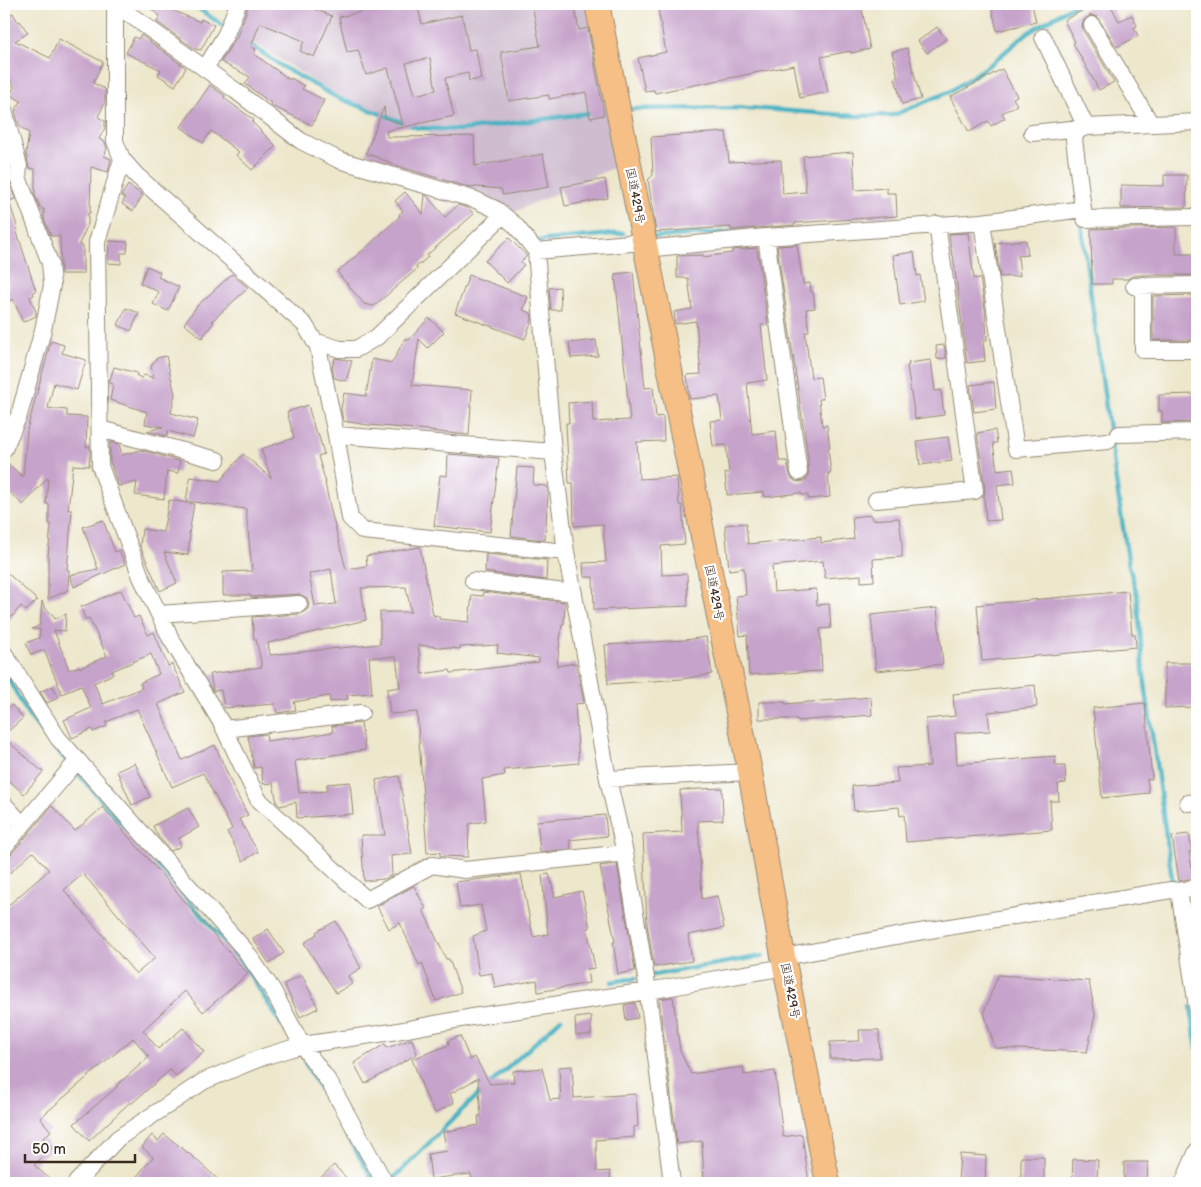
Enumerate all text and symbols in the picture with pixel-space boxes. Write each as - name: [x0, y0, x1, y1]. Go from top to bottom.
- street label: 国道429号: [622, 166, 648, 226]
- street label: 国道429号: [701, 563, 727, 623]
- street label: 国道429号: [777, 961, 803, 1021]
- scale bar: [25, 1132, 135, 1164]
- text: 50 m: [32, 1140, 66, 1159]

